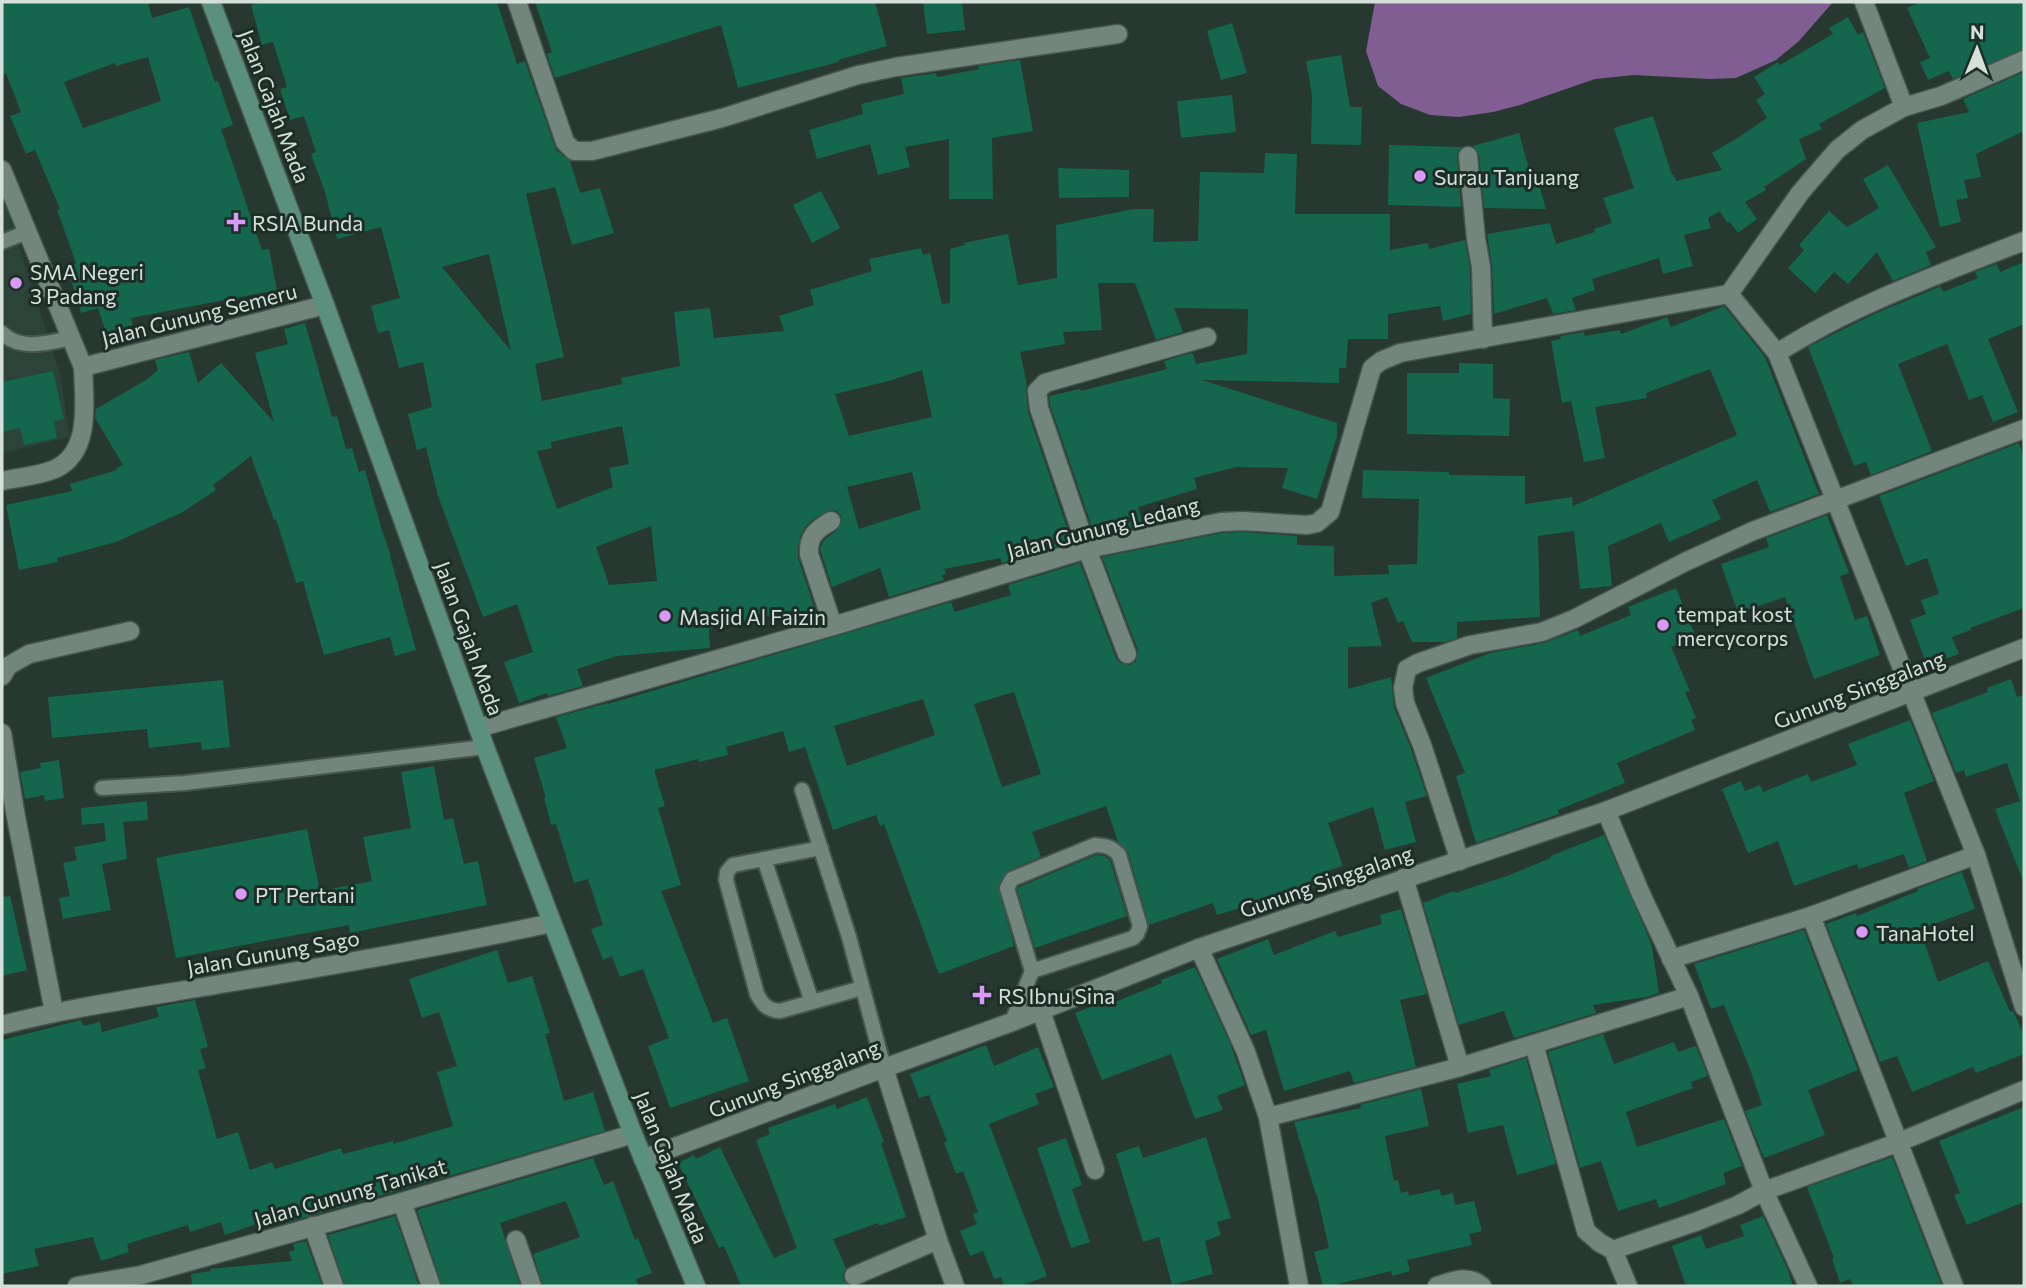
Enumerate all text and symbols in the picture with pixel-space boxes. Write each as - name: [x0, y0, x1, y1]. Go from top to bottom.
- north arrow: [1942, 14, 2012, 84]
- text: N: [1970, 20, 1985, 43]
- street label: Jalan Gajah Mada: [234, 26, 316, 186]
- place label: Surau Tanjuang: [1434, 164, 1579, 189]
- marker: Surau Tanjuang: [1412, 168, 1428, 184]
- place label: RSIA Bunda: [252, 210, 363, 235]
- marker: RSIA Bunda: [226, 212, 246, 232]
- place label: SMA Negeri 3 Padang: [30, 259, 144, 308]
- marker: SMA Negeri 3 Padang: [8, 275, 24, 291]
- street label: Jalan Gunung Semeru: [99, 278, 299, 350]
- street label: Jalan Gunung Ledang: [1004, 491, 1202, 563]
- street label: Jalan Gajah Mada: [431, 557, 509, 719]
- place label: tempat kost mercycorps: [1677, 601, 1792, 650]
- place label: Masjid Al Faizin: [679, 604, 826, 629]
- marker: Masjid Al Faizin: [657, 608, 673, 624]
- marker: tempat kost mercycorps: [1655, 617, 1671, 633]
- street label: Gunung Singgalang: [1770, 645, 1948, 733]
- street label: Gunung Singgalang: [1236, 840, 1416, 922]
- place label: PT Pertani: [255, 882, 355, 907]
- marker: PT Pertani: [233, 886, 249, 902]
- place label: TanaHotel: [1876, 920, 1975, 945]
- marker: TanaHotel: [1854, 924, 1870, 940]
- street label: Jalan Gunung Sago: [185, 925, 361, 979]
- place label: RS Ibnu Sina: [998, 983, 1115, 1008]
- marker: RS Ibnu Sina: [972, 985, 992, 1005]
- street label: Gunung Singgalang: [705, 1034, 883, 1122]
- street label: Jalan Gajah Mada: [630, 1087, 714, 1247]
- street label: Jalan Gunung Tanikat: [251, 1153, 449, 1231]

